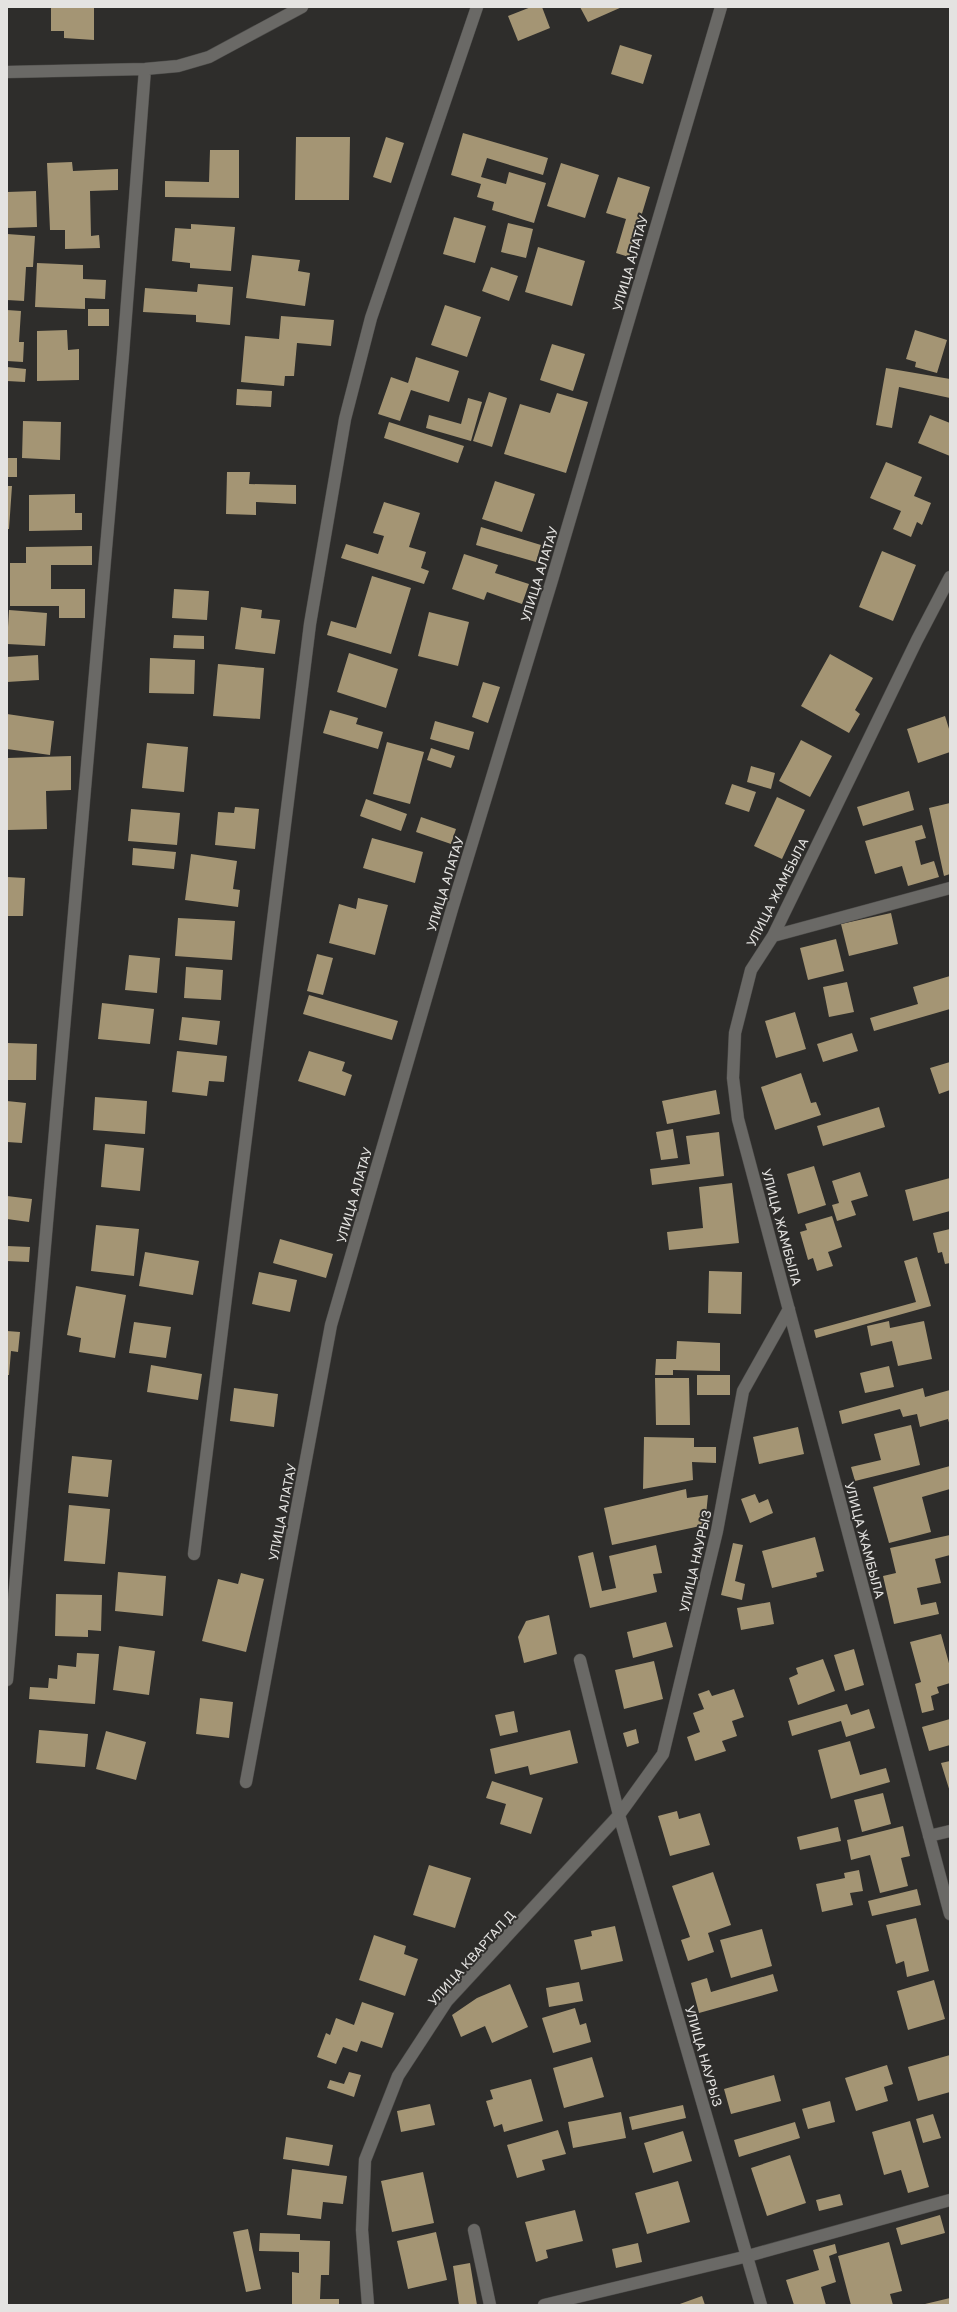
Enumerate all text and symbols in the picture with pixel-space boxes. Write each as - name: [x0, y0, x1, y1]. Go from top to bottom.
- street label: УЛИЦА АЛАТАУ: [609, 213, 651, 313]
- street label: УЛИЦА АЛАТАУ: [517, 524, 561, 624]
- street label: УЛИЦА АЛАТАУ: [423, 834, 467, 934]
- street label: УЛИЦА ЖАМБЫЛА: [743, 835, 812, 949]
- street label: УЛИЦА АЛАТАУ: [333, 1145, 375, 1245]
- street label: УЛИЦА ЖАМБЫЛА: [759, 1167, 805, 1287]
- street label: УЛИЦА АЛАТАУ: [265, 1462, 299, 1562]
- street label: УЛИЦА ЖАМБЫЛА: [842, 1480, 888, 1600]
- street label: УЛИЦА НАУРЫЗ: [675, 1508, 715, 1614]
- street label: УЛИЦА КВАРТАЛ Д: [424, 1907, 518, 2009]
- street label: УЛИЦА НАУРЫЗ: [682, 2004, 726, 2108]

